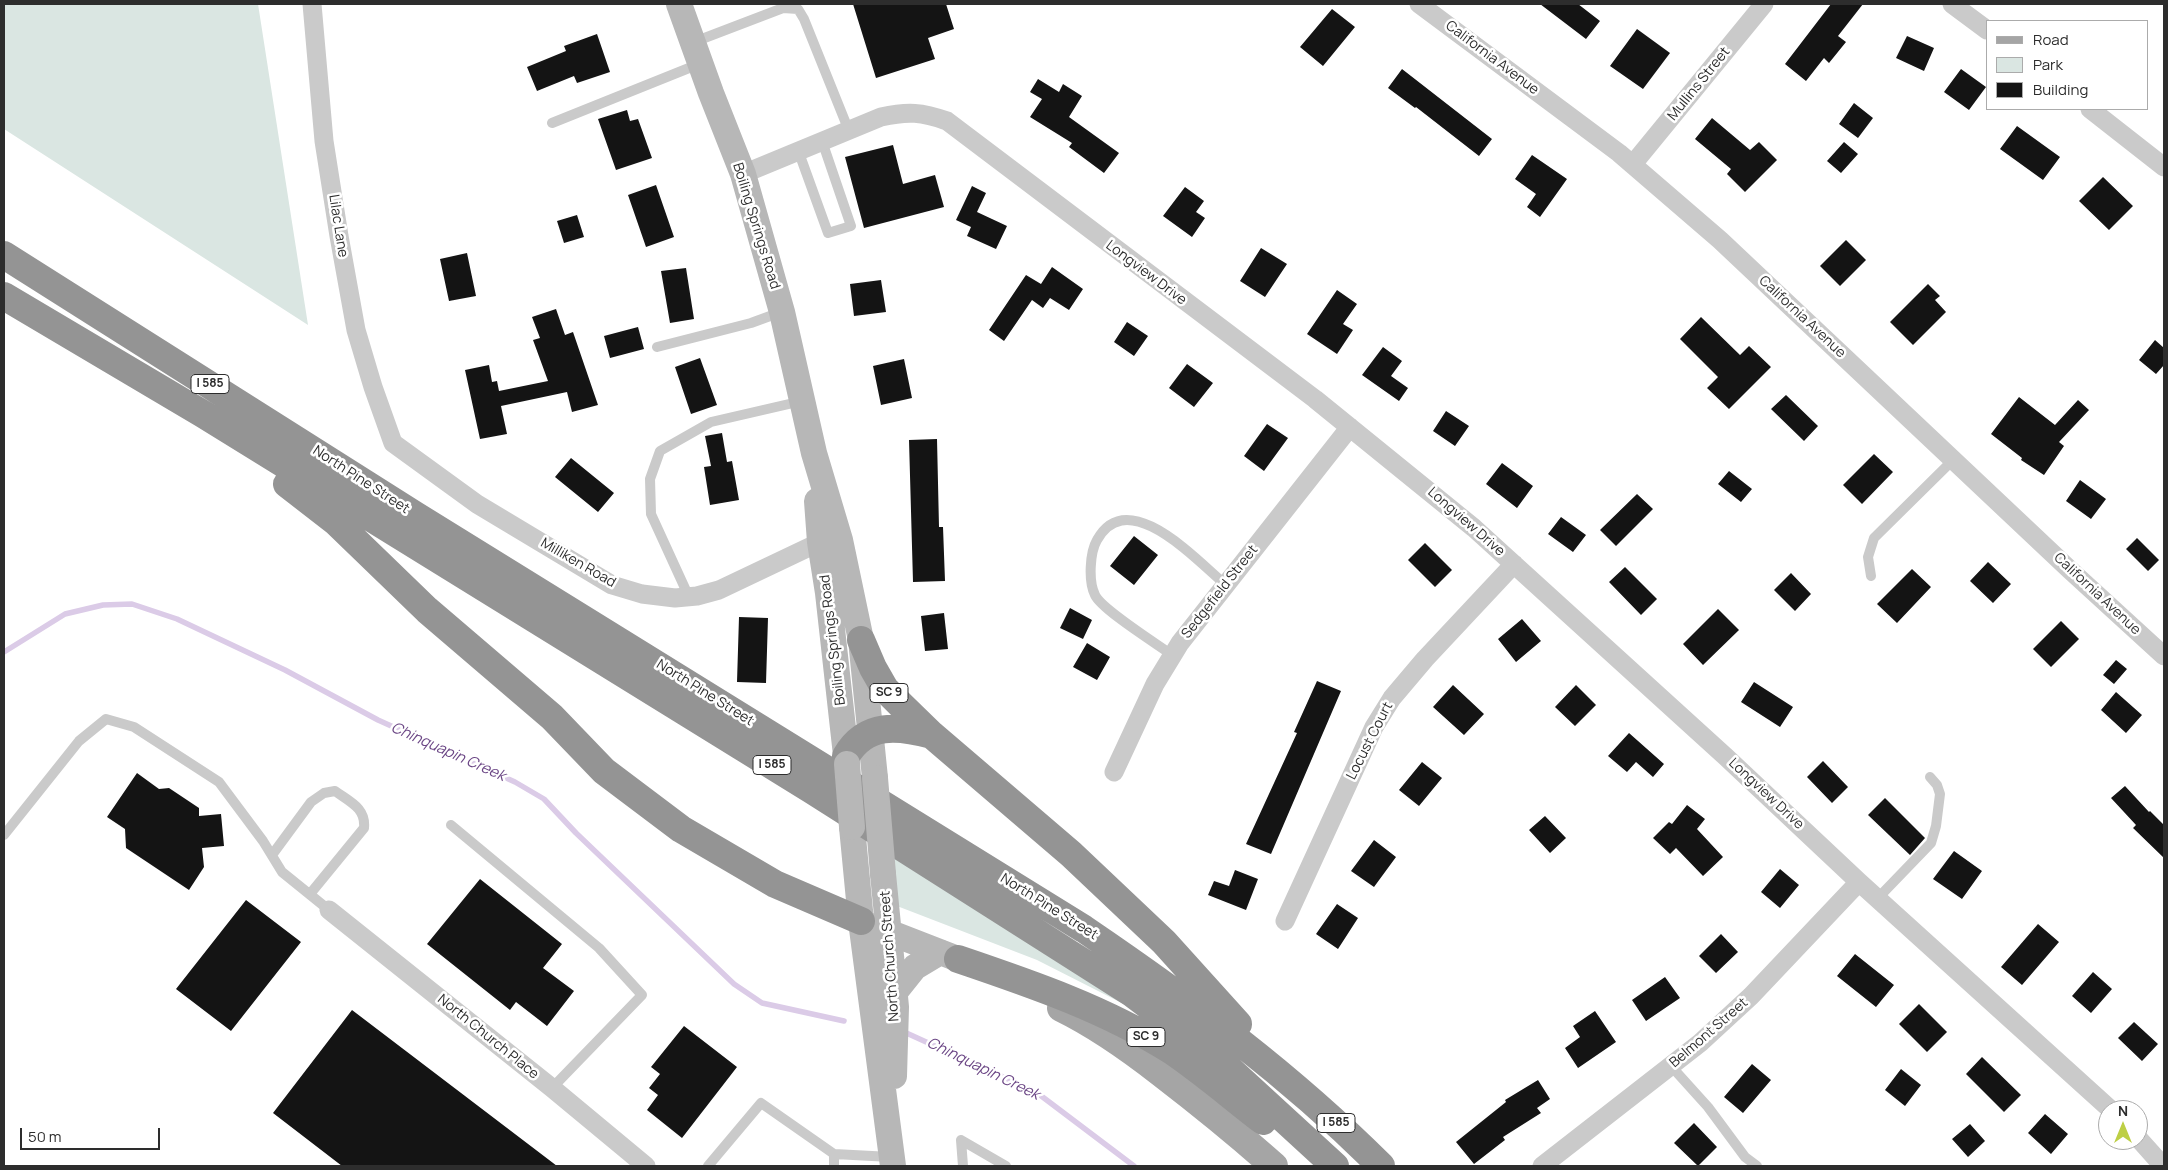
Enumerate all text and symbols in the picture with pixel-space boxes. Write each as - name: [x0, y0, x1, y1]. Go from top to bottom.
- street label: California Avenue: [1442, 17, 1542, 99]
- legend: [1986, 20, 2148, 110]
- text: Road: [2033, 29, 2069, 50]
- street label: Mullins Street: [1664, 44, 1734, 124]
- text: Park: [2033, 54, 2063, 75]
- text: Building: [2033, 79, 2088, 100]
- street label: Boiling Springs Road: [729, 161, 783, 291]
- street label: Lilac Lane: [325, 193, 351, 259]
- street label: Longview Drive: [1102, 237, 1190, 309]
- street label: California Avenue: [1755, 273, 1849, 361]
- road number: I 585: [191, 374, 229, 394]
- street label: North Pine Street: [310, 443, 412, 517]
- street label: Longview Drive: [1424, 484, 1508, 560]
- street label: Milliken Road: [537, 535, 619, 591]
- street label: Sedgefield Street: [1178, 542, 1262, 642]
- street label: California Avenue: [2050, 550, 2144, 638]
- street label: Boiling Springs Road: [817, 574, 849, 706]
- street label: North Pine Street: [653, 656, 757, 730]
- road number: SC 9: [870, 684, 908, 702]
- street label: Locust Court: [1343, 700, 1397, 782]
- water label: Chinquapin Creek: [388, 719, 508, 785]
- street label: Longview Drive: [1725, 755, 1807, 833]
- road number: I 585: [753, 756, 791, 774]
- street label: North Pine Street: [997, 870, 1101, 944]
- street label: North Church Street: [877, 890, 903, 1022]
- street label: North Church Place: [434, 991, 542, 1083]
- street label: Belmont Street: [1667, 995, 1751, 1071]
- road number: SC 9: [1127, 1028, 1165, 1046]
- water label: Chinquapin Creek: [924, 1034, 1042, 1104]
- north arrow: [2098, 1100, 2148, 1150]
- text: N: [2118, 1101, 2128, 1120]
- road number: I 585: [1317, 1114, 1355, 1132]
- scale bar: [22, 1118, 162, 1150]
- text: 50 m: [28, 1126, 62, 1147]

